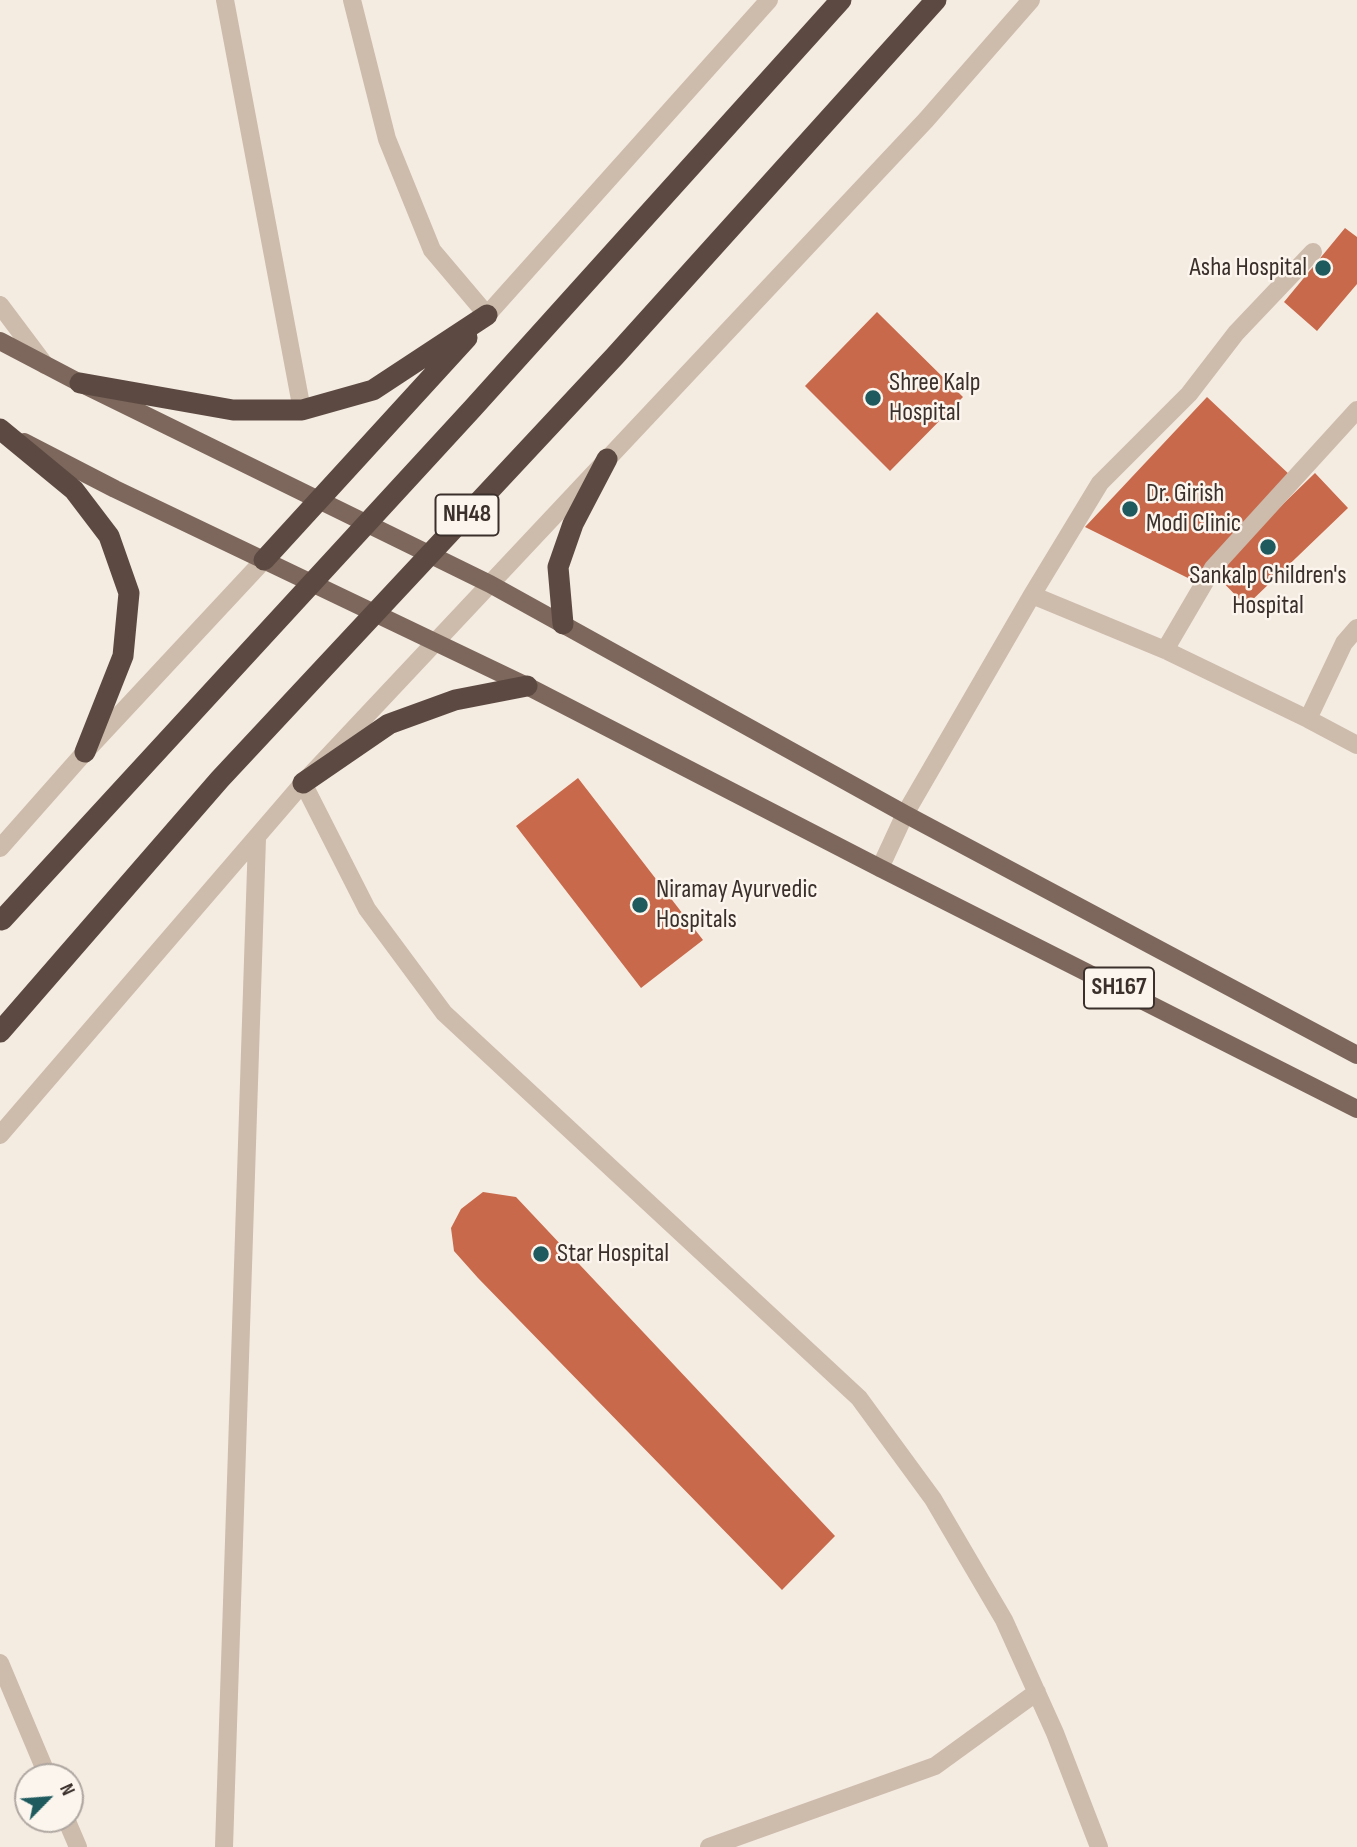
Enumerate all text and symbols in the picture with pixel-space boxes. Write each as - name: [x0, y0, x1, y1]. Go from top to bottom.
- place label: Asha Hospital: [1190, 252, 1307, 284]
- marker: Asha Hospital: [1313, 258, 1333, 278]
- place label: Shree Kalp Hospital: [889, 367, 981, 428]
- marker: Shree Kalp Hospital: [863, 388, 883, 408]
- place label: Dr. Girish Modi Clinic: [1146, 478, 1241, 540]
- road number: NH48: [435, 494, 498, 536]
- marker: Dr. Girish Modi Clinic: [1120, 499, 1140, 519]
- marker: Sankalp Children's Hospital: [1258, 537, 1278, 557]
- place label: Sankalp Children's Hospital: [1189, 560, 1347, 622]
- place label: Niramay Ayurvedic Hospitals: [656, 874, 818, 936]
- marker: Niramay Ayurvedic Hospitals: [630, 895, 650, 915]
- road number: SH167: [1084, 968, 1154, 1008]
- place label: Star Hospital: [557, 1238, 669, 1270]
- marker: Star Hospital: [531, 1244, 551, 1264]
- north arrow: [14, 1763, 84, 1833]
- text: N: [54, 1780, 79, 1799]

